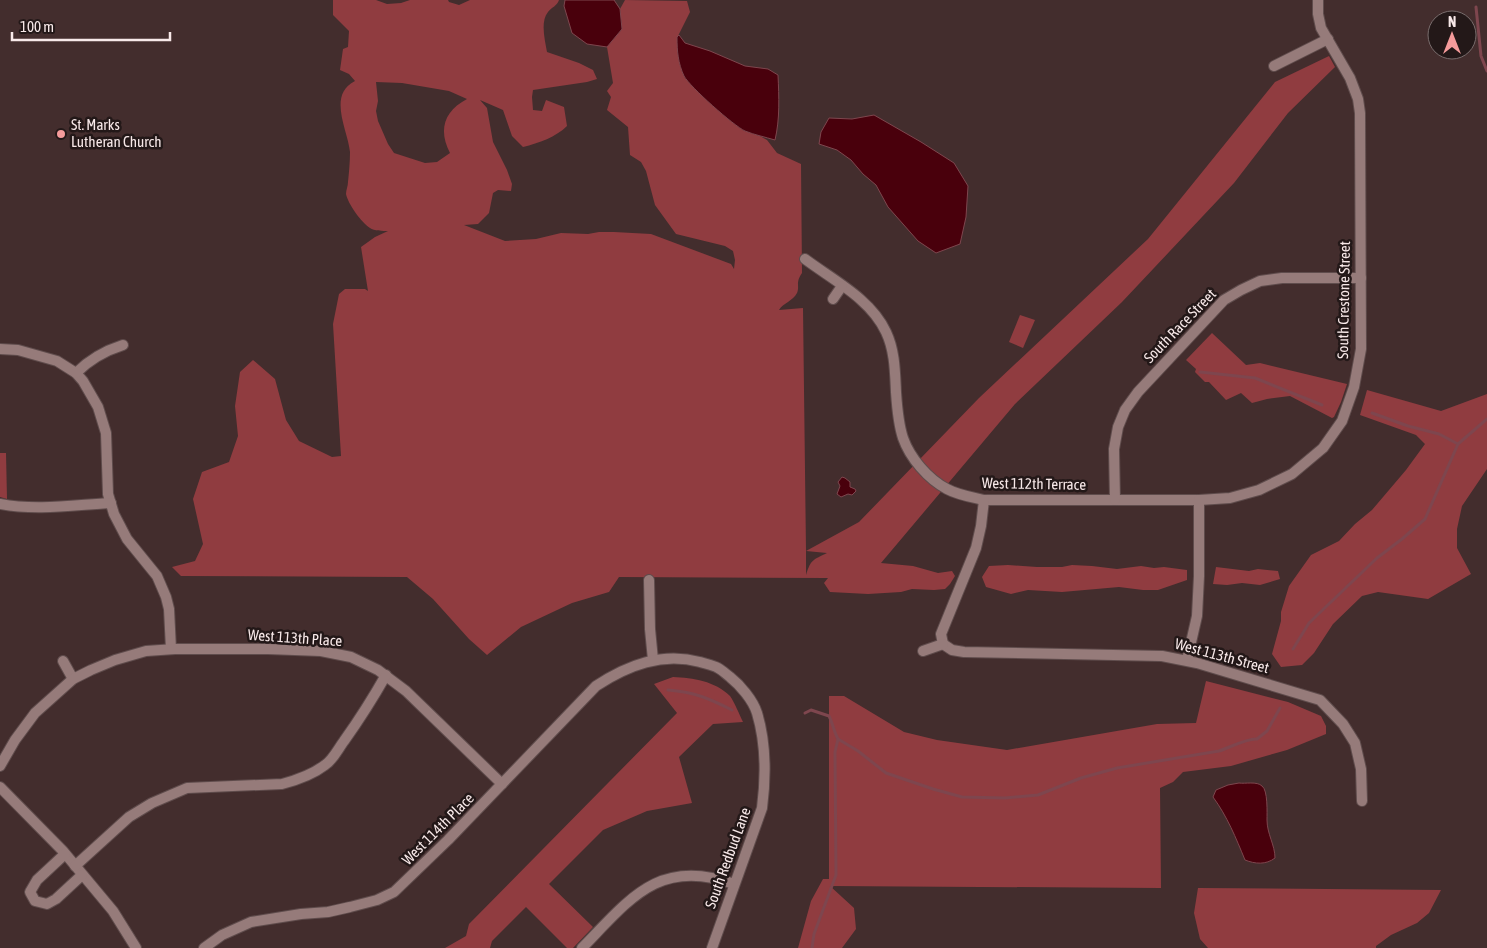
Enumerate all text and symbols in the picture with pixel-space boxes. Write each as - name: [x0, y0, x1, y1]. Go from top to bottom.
- scale bar: [12, 10, 170, 42]
- north arrow: [1427, 10, 1477, 60]
- text: N: [1448, 14, 1456, 30]
- text: 100 m: [20, 18, 54, 35]
- place label: St. Marks Lutheran Church: [71, 116, 161, 150]
- marker: St. Marks Lutheran Church: [55, 128, 67, 140]
- street label: South Crestone Street: [1334, 241, 1353, 359]
- street label: South Race Street: [1140, 285, 1219, 366]
- street label: West 112th Terrace: [982, 474, 1086, 493]
- street label: West 113th Place: [247, 626, 343, 649]
- street label: West 113th Street: [1173, 635, 1271, 676]
- street label: West 114th Place: [398, 789, 477, 868]
- street label: South Redbud Lane: [701, 805, 754, 911]

